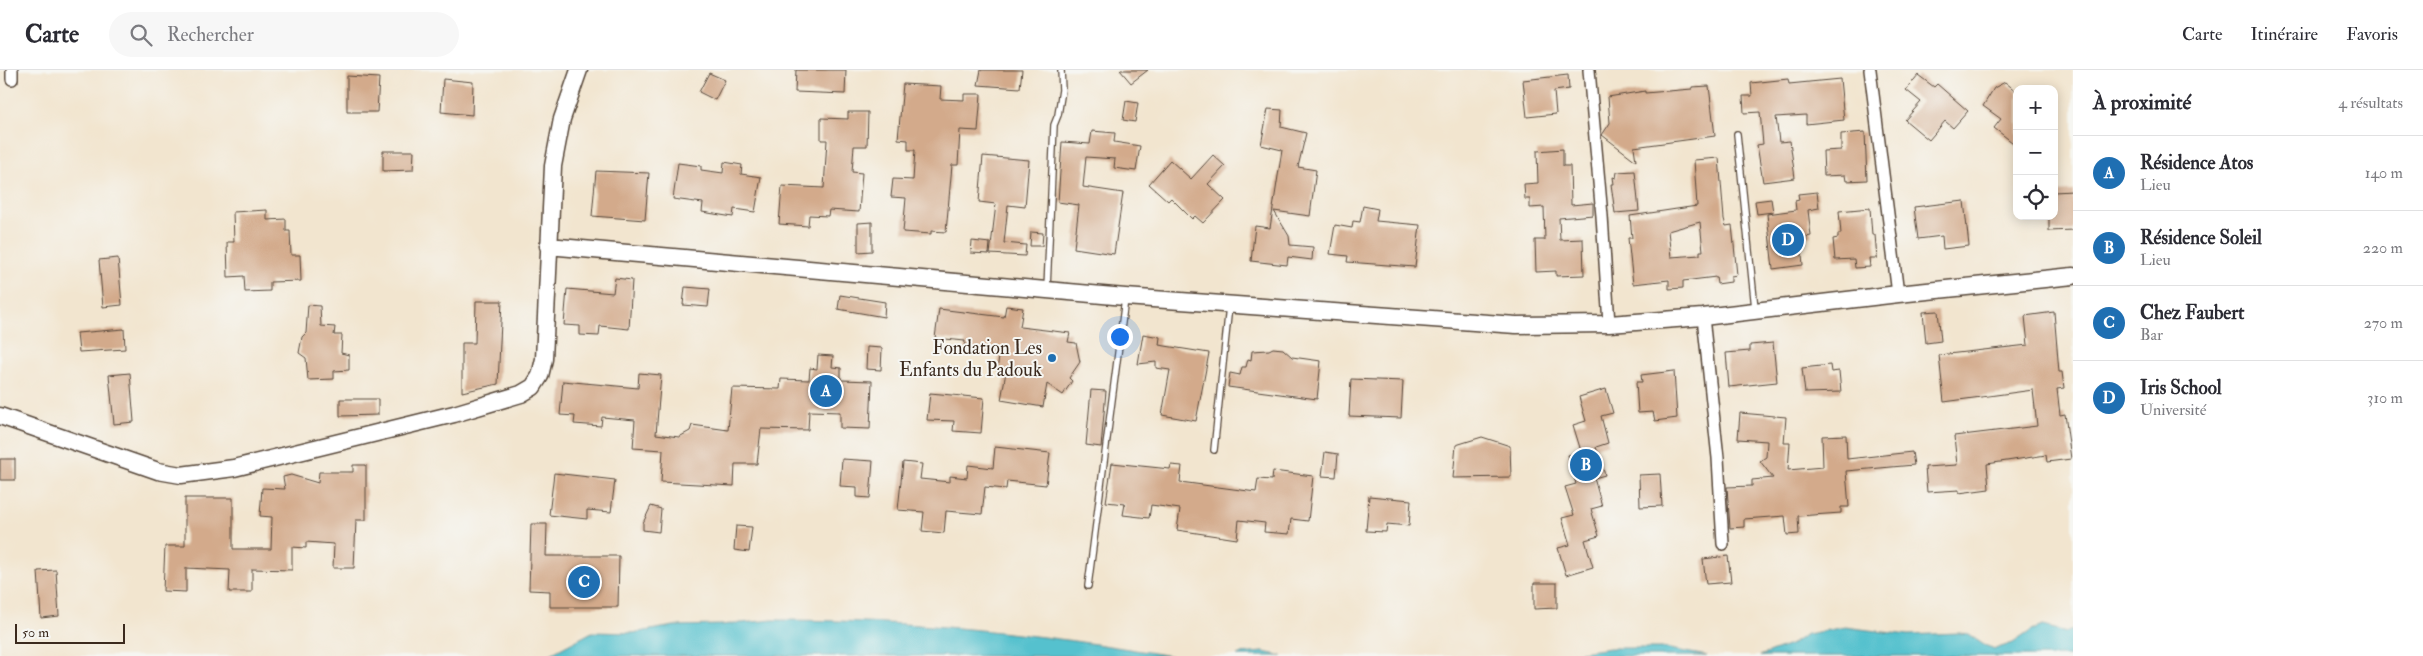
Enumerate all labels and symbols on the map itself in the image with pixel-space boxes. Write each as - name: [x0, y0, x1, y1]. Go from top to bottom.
- pin: D: [1772, 221, 1804, 259]
- your location: [1107, 324, 1133, 350]
- place label: Fondation Les Enfants du Padouk: [899, 336, 1042, 382]
- marker: Fondation Les Enfants du Padouk: [1046, 352, 1058, 364]
- pin: A: [810, 372, 842, 410]
- pin: B: [1570, 446, 1602, 484]
- pin: C: [568, 563, 600, 601]
- scale bar: [15, 621, 125, 644]

